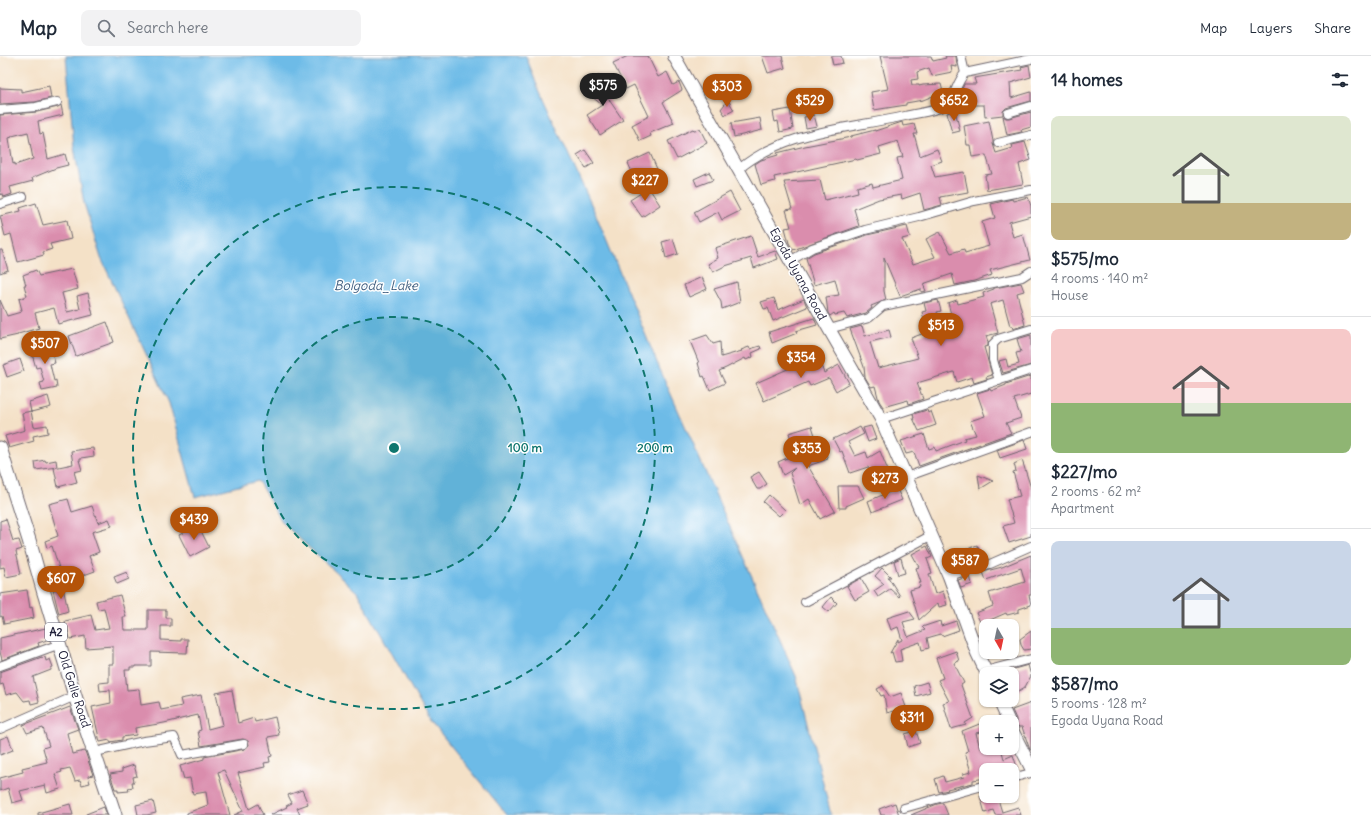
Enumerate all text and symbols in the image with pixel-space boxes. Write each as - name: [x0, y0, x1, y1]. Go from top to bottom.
- search box: [81, 10, 361, 46]
- text: Map: [20, 16, 57, 40]
- icon: search: [95, 17, 117, 39]
- text: Search here: [127, 18, 208, 37]
- text: Map: [1200, 19, 1227, 37]
- text: Layers: [1249, 19, 1292, 37]
- text: Share: [1314, 19, 1351, 37]
- text: 14 homes: [1051, 69, 1123, 91]
- icon: filters: [1329, 69, 1351, 91]
- pin: $575: [579, 73, 627, 107]
- pin: $303: [703, 74, 751, 108]
- text: $575: [589, 77, 617, 94]
- text: $303: [712, 78, 742, 95]
- pin: $529: [786, 88, 834, 122]
- pin: $652: [930, 88, 978, 122]
- text: $529: [795, 92, 825, 109]
- text: $652: [939, 92, 969, 109]
- icon: home: [1165, 142, 1237, 214]
- pin: $227: [621, 168, 669, 202]
- text: $227: [631, 172, 659, 189]
- street label: Egoda Uyana Road: [767, 225, 830, 323]
- text: $575/mo: [1051, 248, 1119, 270]
- text: 4 rooms · 140 m²: [1051, 270, 1148, 287]
- water label: Bolgoda_Lake: [334, 277, 419, 294]
- text: House: [1051, 287, 1088, 304]
- pin: $513: [917, 313, 965, 347]
- text: $513: [927, 317, 955, 334]
- pin: $507: [21, 331, 69, 365]
- text: $507: [30, 335, 60, 352]
- pin: $354: [777, 345, 825, 379]
- text: $354: [786, 349, 816, 366]
- icon: home: [1165, 355, 1237, 427]
- pin: $353: [783, 436, 831, 470]
- text: 100 m: [508, 440, 542, 455]
- text: 200 m: [637, 440, 673, 455]
- text: $353: [792, 440, 822, 457]
- centre of rings: [387, 441, 401, 455]
- text: $227/mo: [1051, 461, 1117, 483]
- pin: $273: [861, 466, 909, 500]
- text: $273: [871, 470, 899, 487]
- text: 2 rooms · 62 m²: [1051, 483, 1141, 500]
- text: Apartment: [1051, 500, 1114, 517]
- pin: $439: [170, 507, 218, 541]
- text: $439: [179, 511, 209, 528]
- pin: $587: [941, 548, 989, 582]
- text: $587: [951, 552, 979, 569]
- pin: $607: [37, 566, 85, 600]
- icon: home: [1165, 567, 1237, 639]
- text: $607: [46, 570, 76, 587]
- north arrow: [979, 619, 1019, 659]
- map controls: [979, 619, 1019, 803]
- road number: A2: [45, 623, 67, 641]
- street label: Old Galle Road: [55, 648, 94, 729]
- button: layers: [979, 667, 1019, 707]
- text: $587/mo: [1051, 673, 1118, 695]
- text: 5 rooms · 128 m²: [1051, 695, 1147, 712]
- pin: $311: [888, 705, 936, 739]
- text: $311: [900, 709, 924, 726]
- text: Egoda Uyana Road: [1051, 712, 1163, 729]
- button: +: [979, 715, 1019, 755]
- button: −: [979, 763, 1019, 803]

